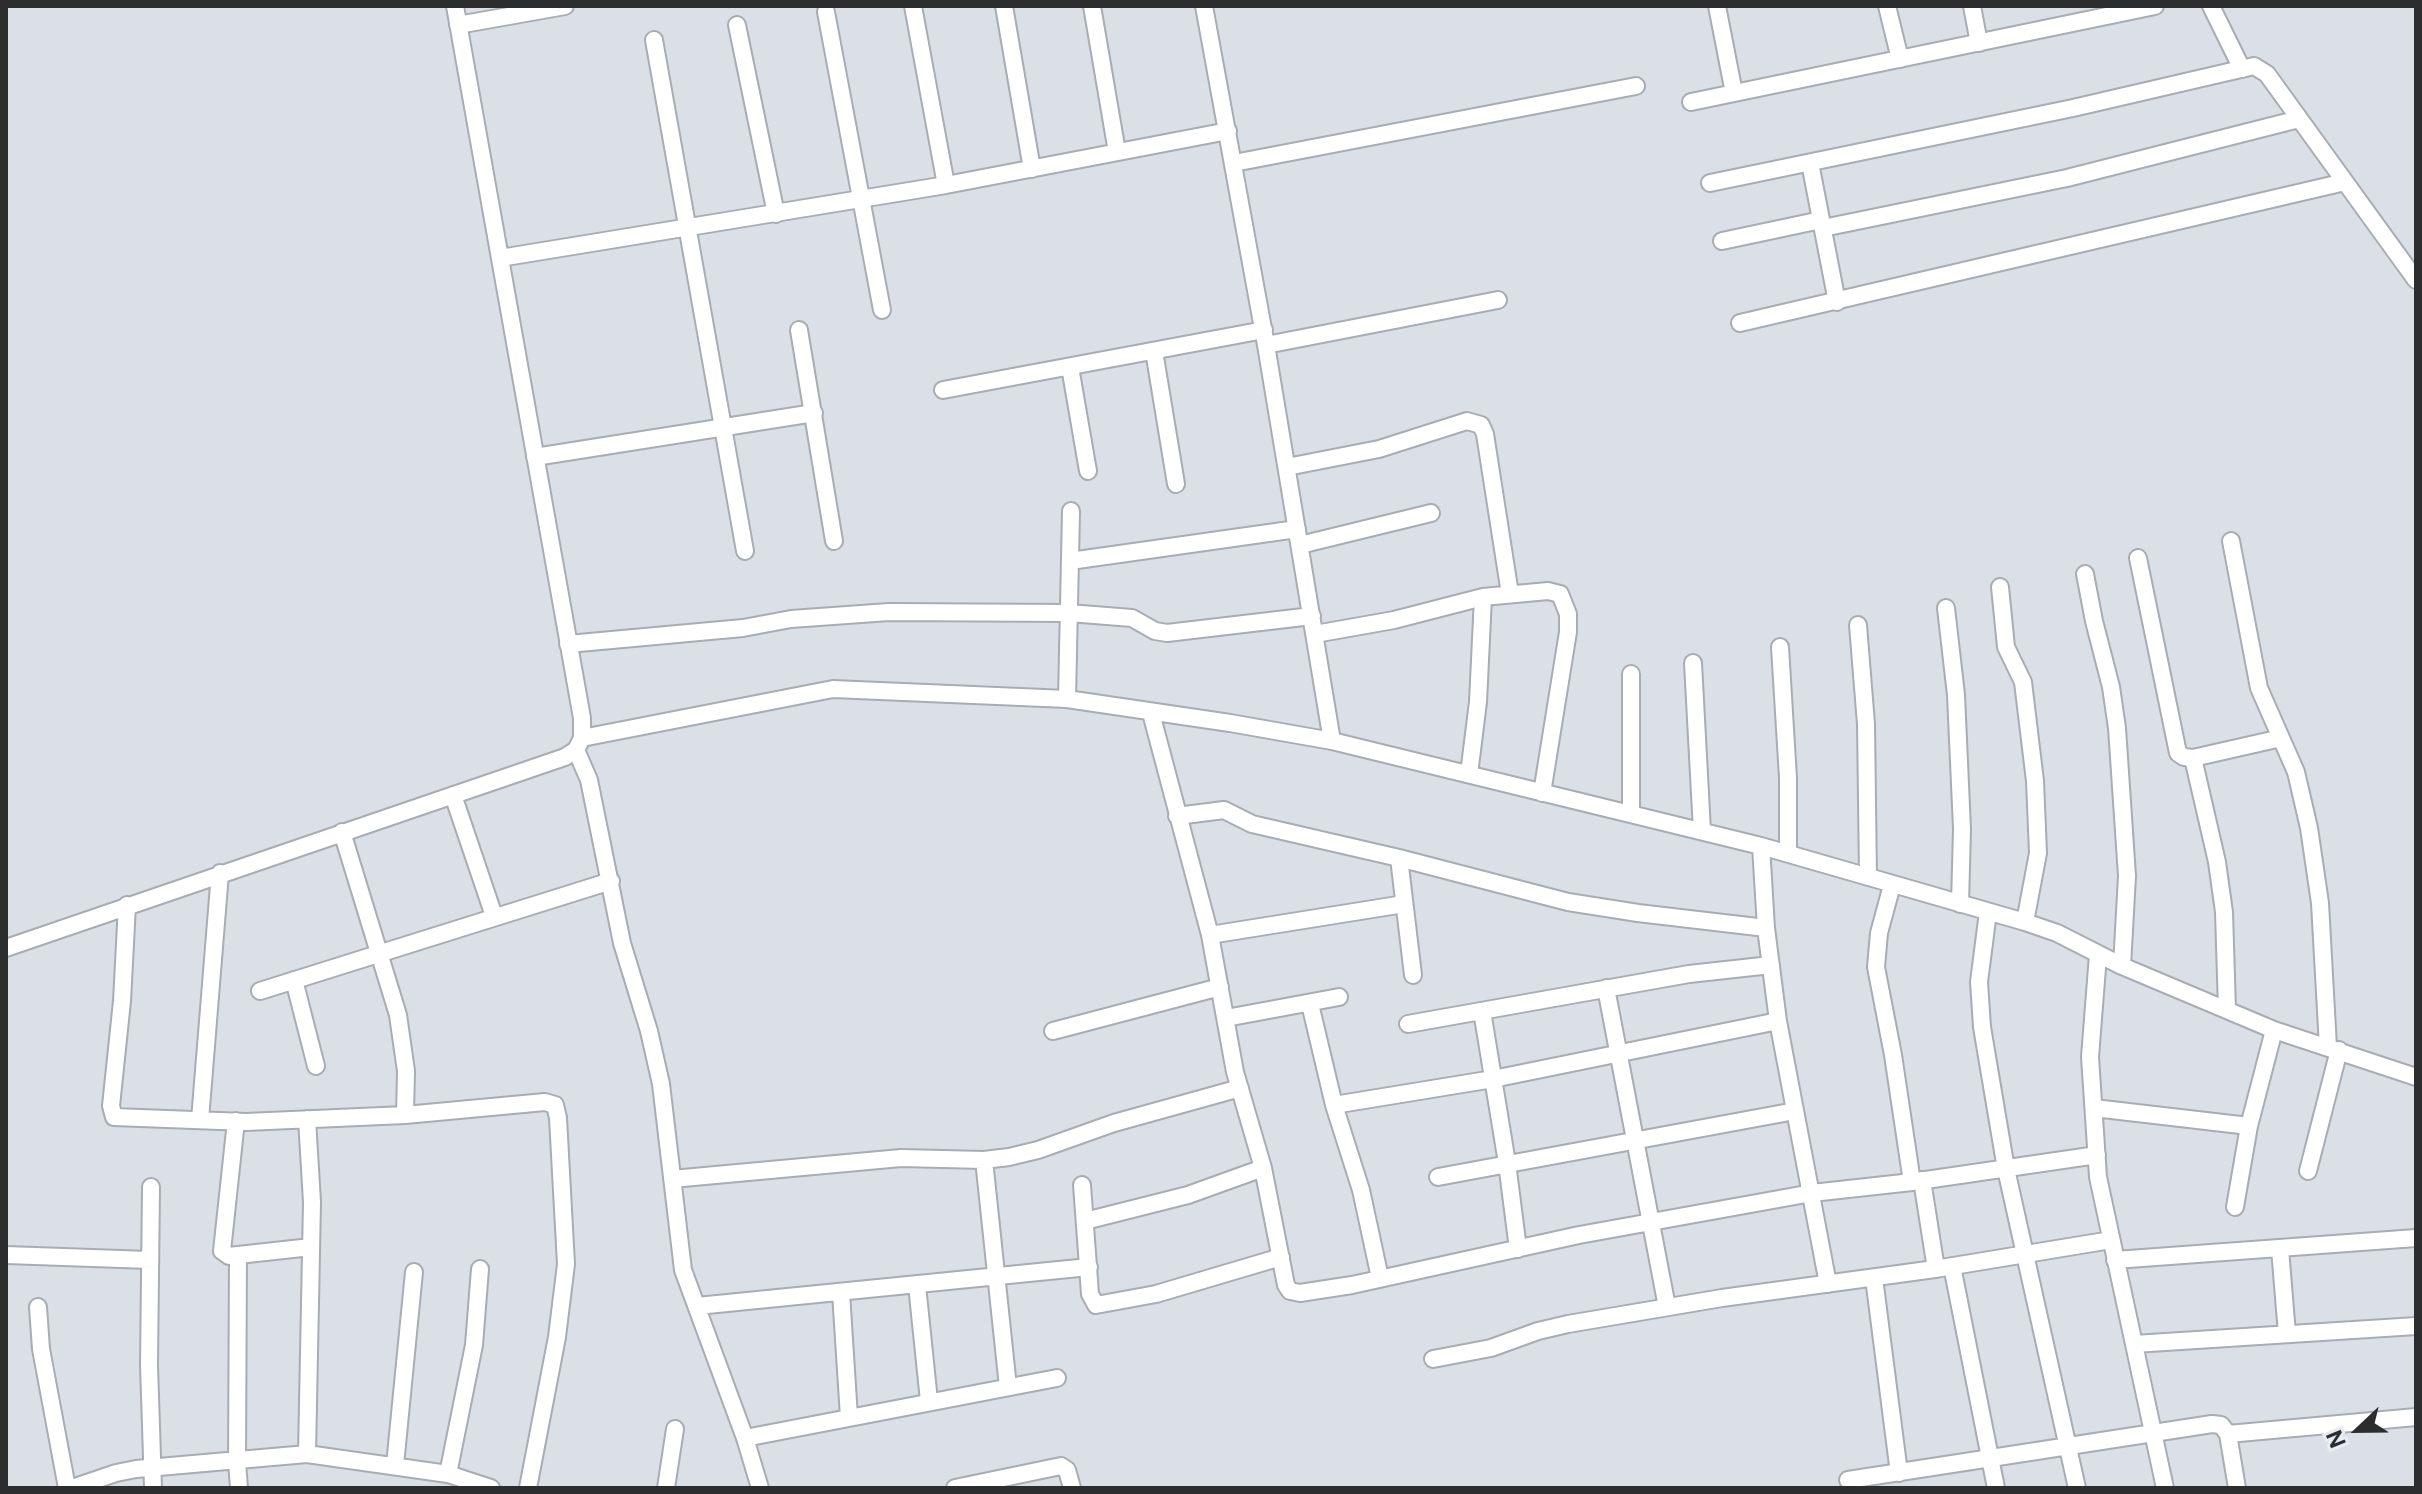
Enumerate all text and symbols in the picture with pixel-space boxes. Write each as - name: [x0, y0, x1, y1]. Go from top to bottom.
- north arrow: [2318, 1390, 2398, 1470]
- text: N: [2320, 1426, 2351, 1452]

